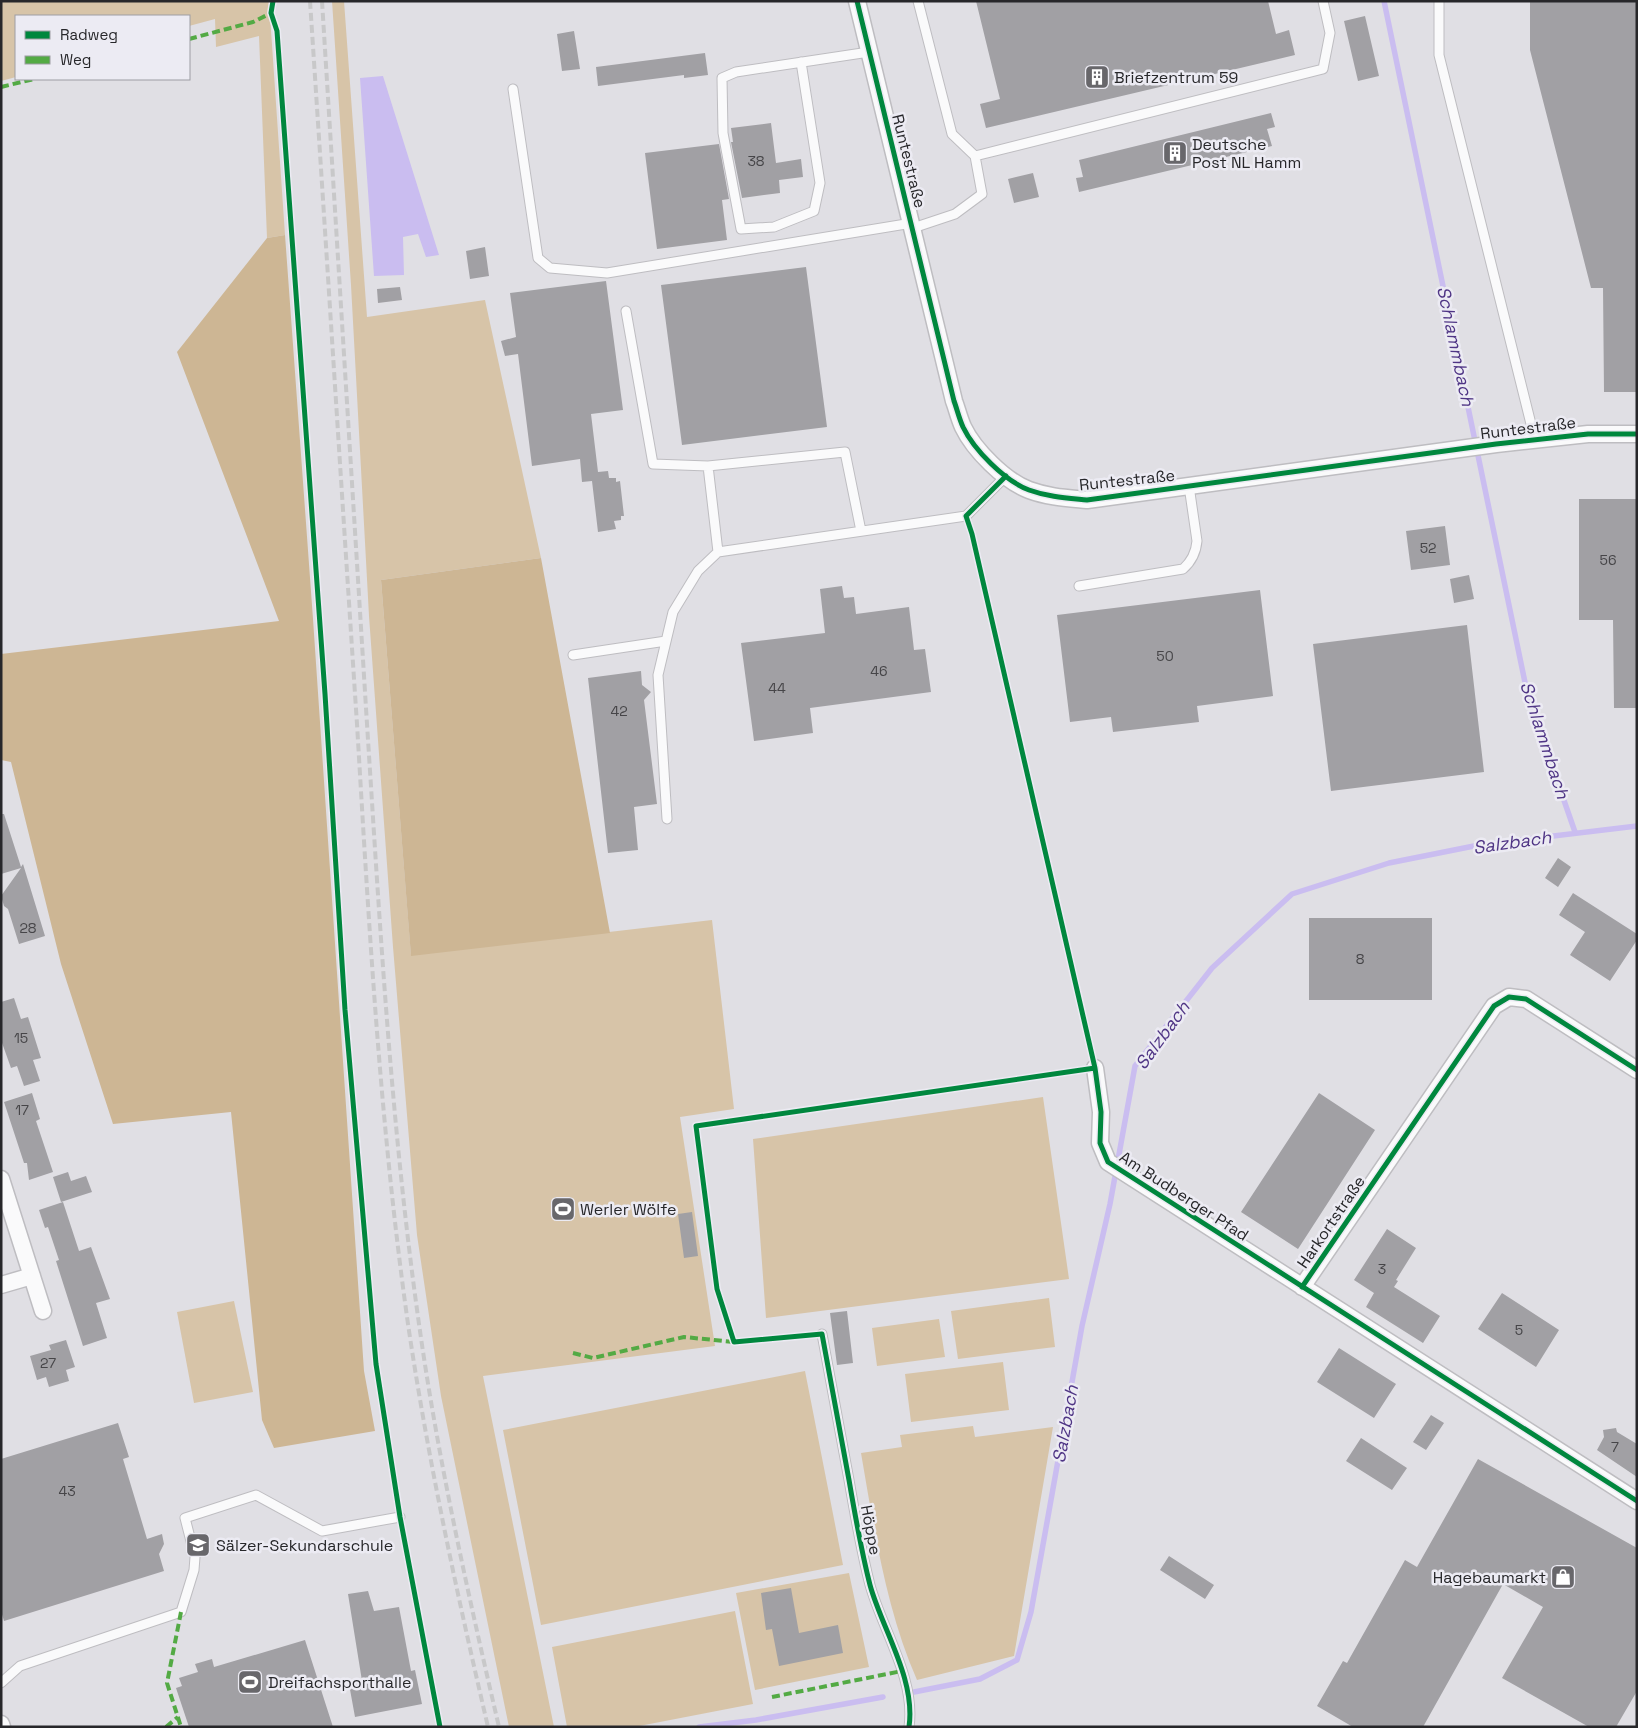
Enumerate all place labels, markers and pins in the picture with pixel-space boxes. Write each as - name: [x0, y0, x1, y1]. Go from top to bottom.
- building icon: Briefzentrum 59: [1084, 64, 1110, 90]
- place label: Briefzentrum 59: [1114, 67, 1238, 88]
- place label: Deutsche Post NL Hamm: [1192, 134, 1301, 173]
- building icon: Deutsche Post NL Hamm: [1162, 140, 1188, 166]
- sports icon: Werler Wölfe: [550, 1196, 576, 1222]
- place label: Werler Wölfe: [580, 1199, 676, 1220]
- school or university icon: Sälzer-Sekundarschule: [185, 1532, 211, 1558]
- place label: Sälzer-Sekundarschule: [216, 1535, 393, 1556]
- shop icon: Hagebaumarkt: [1550, 1564, 1576, 1590]
- place label: Hagebaumarkt: [1433, 1567, 1546, 1588]
- sports icon: Dreifachsporthalle: [237, 1669, 263, 1695]
- place label: Dreifachsporthalle: [268, 1672, 411, 1693]

